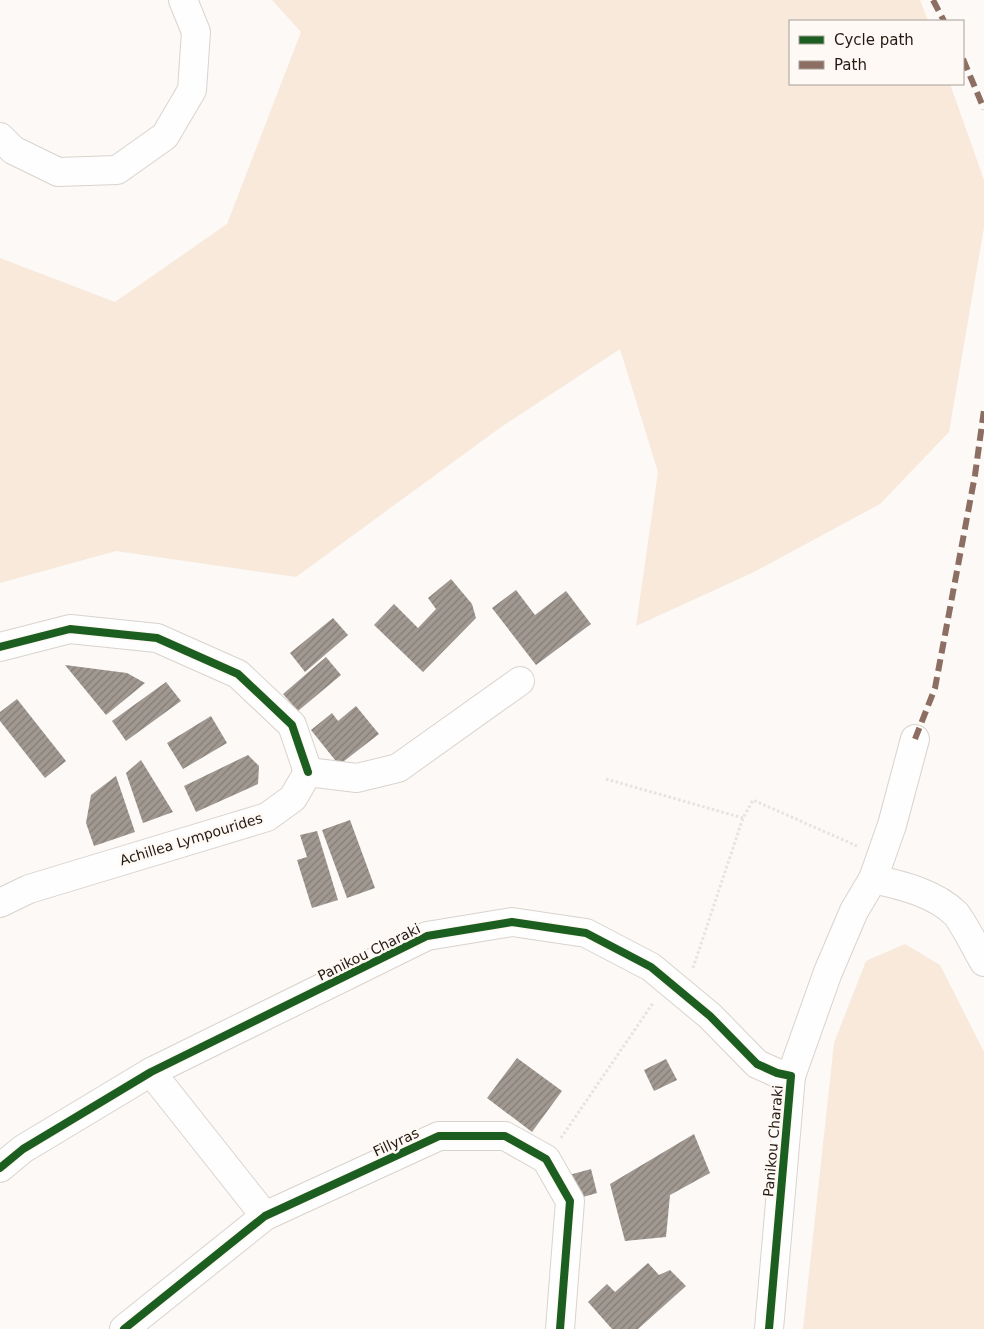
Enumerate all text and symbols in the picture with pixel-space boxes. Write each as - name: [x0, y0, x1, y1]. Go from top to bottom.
- legend: [789, 20, 964, 85]
- text: Cycle path: [834, 31, 914, 49]
- text: Path: [834, 56, 867, 74]
- street label: Achillea Lympourides: [118, 810, 264, 868]
- street label: Panikou Charaki: [315, 920, 423, 984]
- street label: Panikou Charaki: [760, 1084, 786, 1198]
- street label: Fillyras: [371, 1124, 421, 1160]

